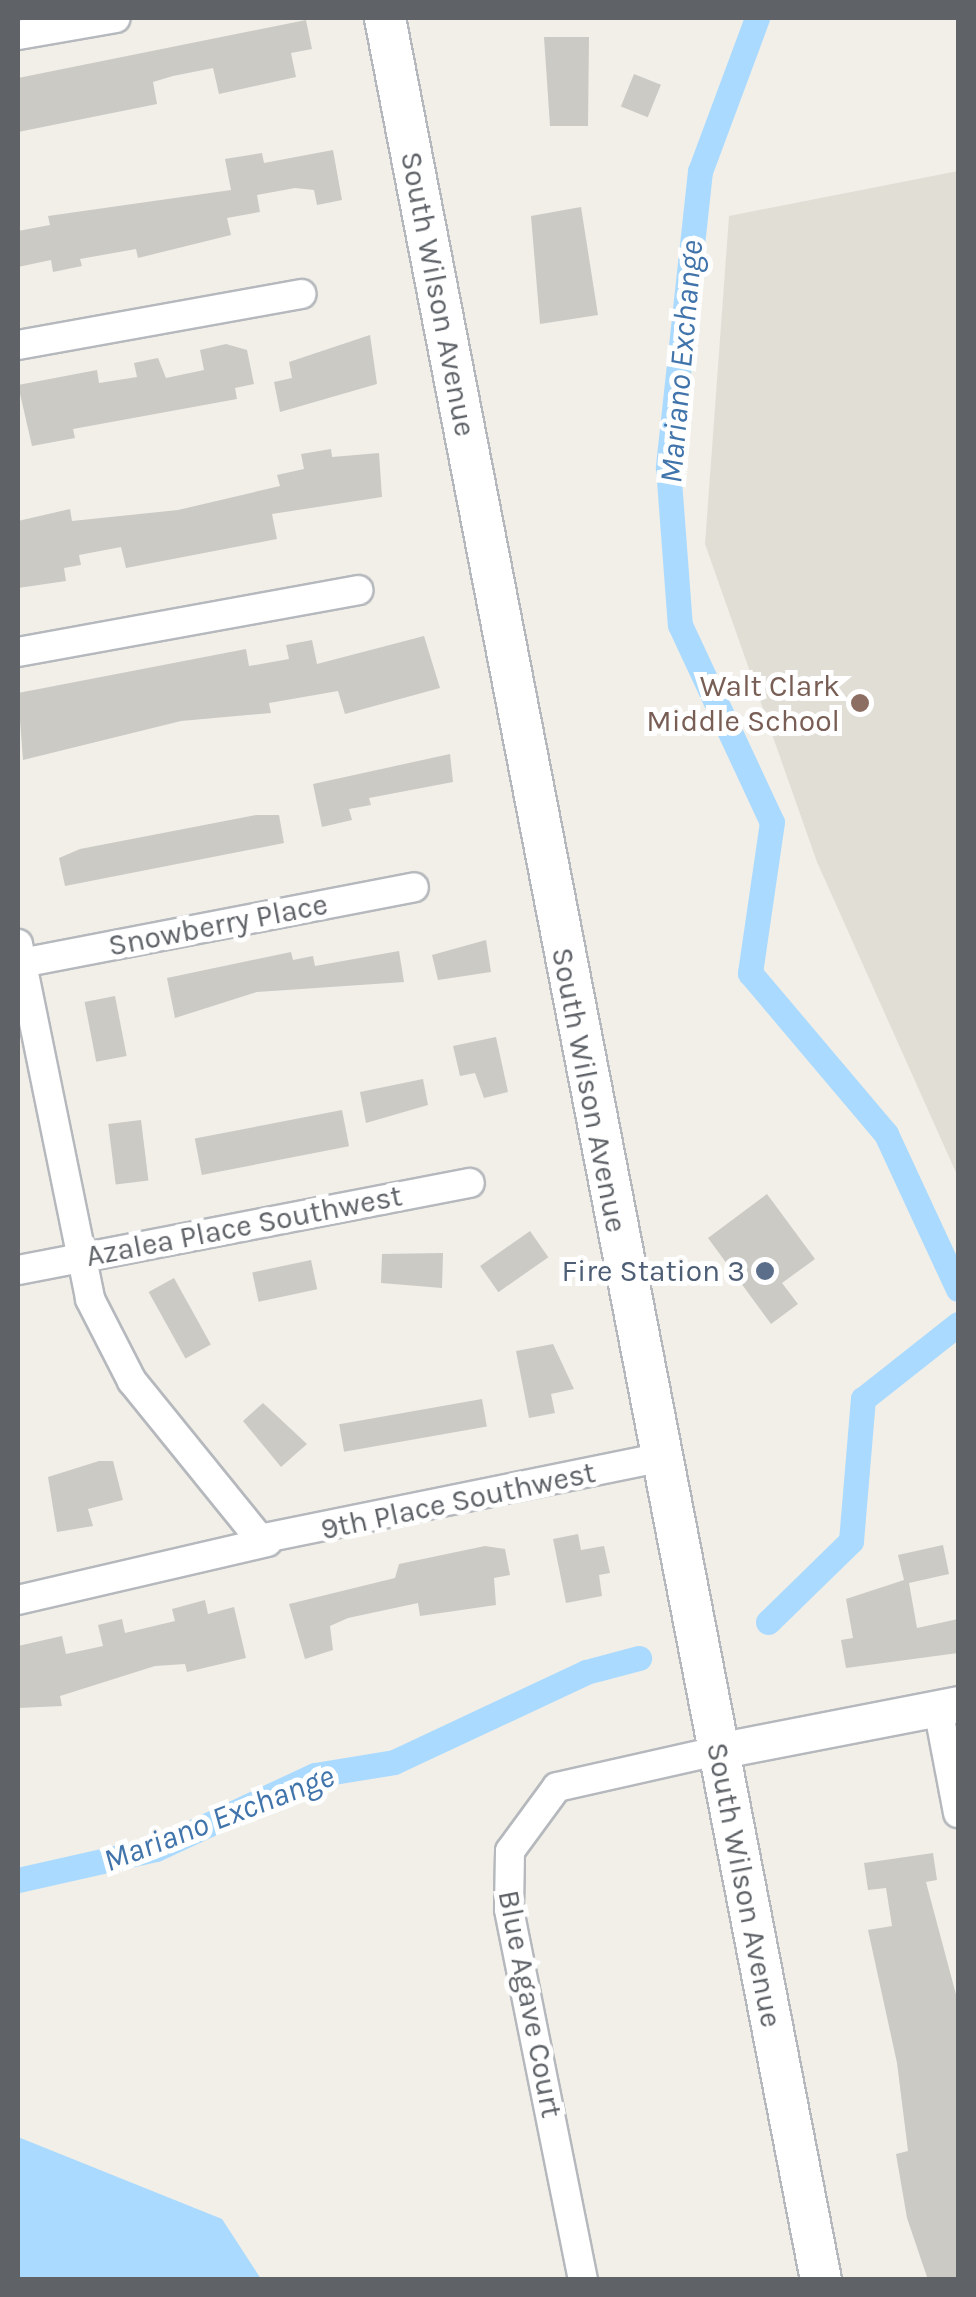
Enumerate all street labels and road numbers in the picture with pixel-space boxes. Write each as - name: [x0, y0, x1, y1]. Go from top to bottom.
- street label: South Wilson Avenue: [393, 148, 483, 440]
- street label: Snowberry Place: [105, 886, 331, 964]
- street label: South Wilson Avenue: [544, 944, 634, 1236]
- street label: Azalea Place Southwest: [83, 1178, 405, 1274]
- street label: 9th Place Southwest: [317, 1454, 599, 1548]
- street label: South Wilson Avenue: [699, 1739, 789, 2031]
- street label: Blue Agave Court: [490, 1887, 570, 2121]

